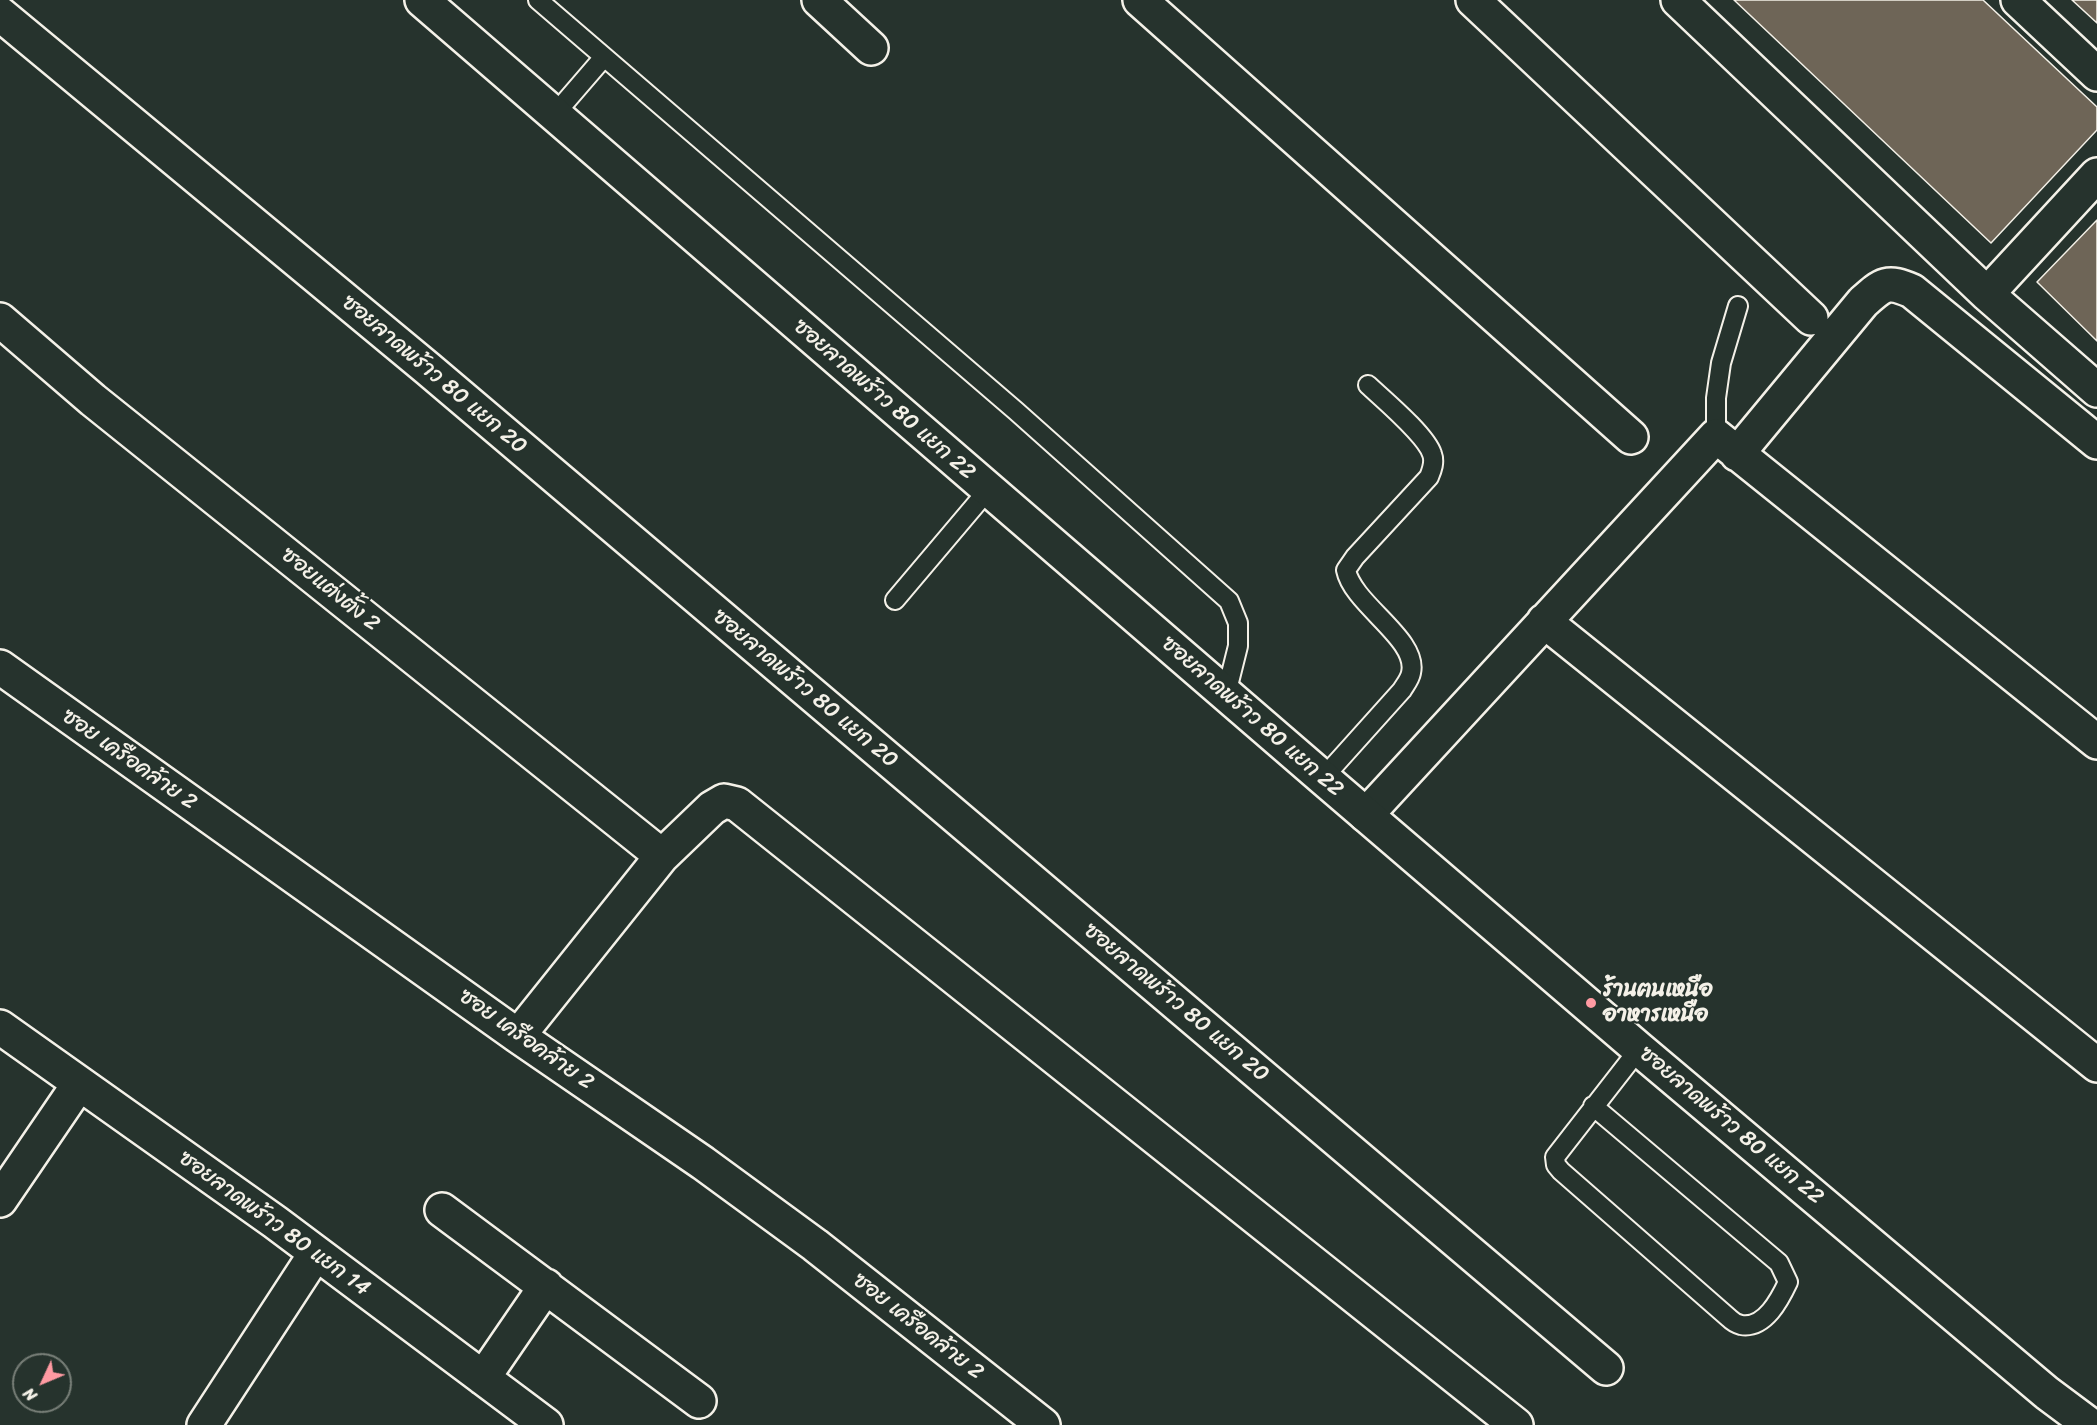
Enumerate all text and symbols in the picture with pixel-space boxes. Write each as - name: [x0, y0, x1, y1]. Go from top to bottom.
- street label: ซอยลาดพร้าว 80 แยก 20: [336, 290, 532, 460]
- street label: ซอยลาดพร้าว 80 แยก 22: [788, 314, 980, 486]
- street label: ซอยแต่งตั้ง 2: [275, 542, 385, 638]
- street label: ซอยลาดพร้าว 80 แยก 20: [707, 604, 903, 774]
- street label: ซอยลาดพร้าว 80 แยก 22: [1156, 631, 1348, 803]
- street label: ซอย เครือคล้าย 2: [56, 704, 202, 816]
- street label: ซอยลาดพร้าว 80 แยก 20: [1078, 918, 1274, 1088]
- place label: ร้านฅนเหนือ อาหารเหนือ: [1603, 977, 1713, 1028]
- street label: ซอย เครือคล้าย 2: [453, 984, 599, 1096]
- marker: ร้านฅนเหนือ อาหารเหนือ: [1584, 996, 1598, 1010]
- street label: ซอยลาดพร้าว 80 แยก 22: [1634, 1041, 1828, 1211]
- street label: ซอยลาดพร้าว 80 แยก 14: [173, 1146, 375, 1302]
- street label: ซอย เครือคล้าย 2: [847, 1268, 989, 1386]
- north arrow: [12, 1353, 72, 1413]
- text: N: [16, 1380, 44, 1409]

